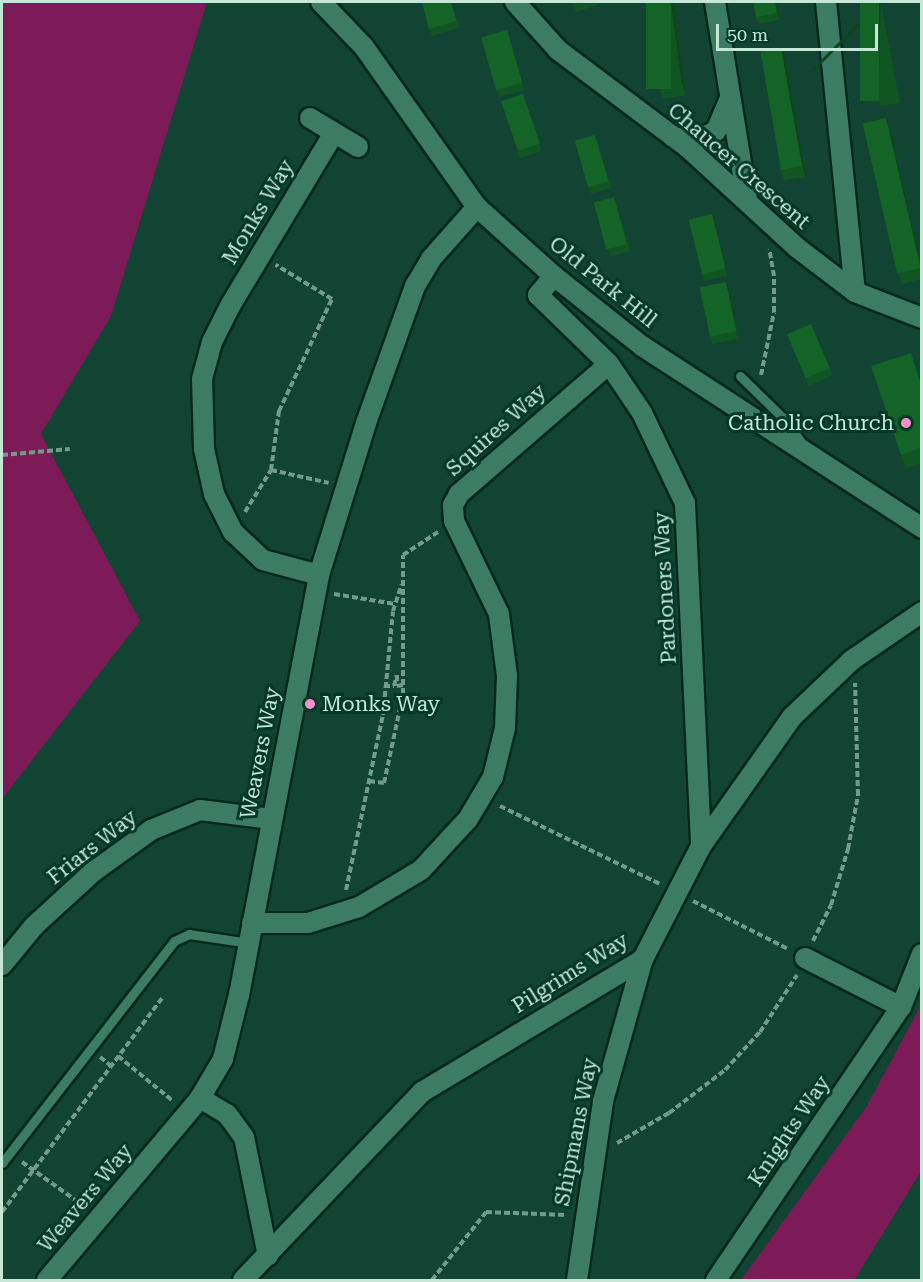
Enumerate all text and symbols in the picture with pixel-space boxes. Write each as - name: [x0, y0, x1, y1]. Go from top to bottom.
- scale bar: [719, 12, 881, 50]
- text: 50 m: [727, 24, 768, 45]
- street label: Chaucer Crescent: [663, 97, 815, 235]
- street label: Monks Way: [217, 155, 299, 269]
- street label: Old Park Hill: [544, 231, 662, 333]
- street label: Squires Way: [441, 379, 551, 481]
- place label: Catholic Church: [728, 410, 894, 436]
- marker: Catholic Church: [899, 416, 913, 430]
- street label: Pardoners Way: [648, 512, 682, 664]
- street label: Weavers Way: [235, 685, 285, 821]
- place label: Monks Way: [322, 691, 440, 717]
- marker: Monks Way: [303, 697, 317, 711]
- street label: Friars Way: [42, 804, 142, 890]
- street label: Pilgrims Way: [507, 927, 633, 1019]
- street label: Shipmans Way: [549, 1056, 603, 1208]
- street label: Knights Way: [743, 1071, 835, 1191]
- street label: Weavers Way: [32, 1139, 138, 1257]

